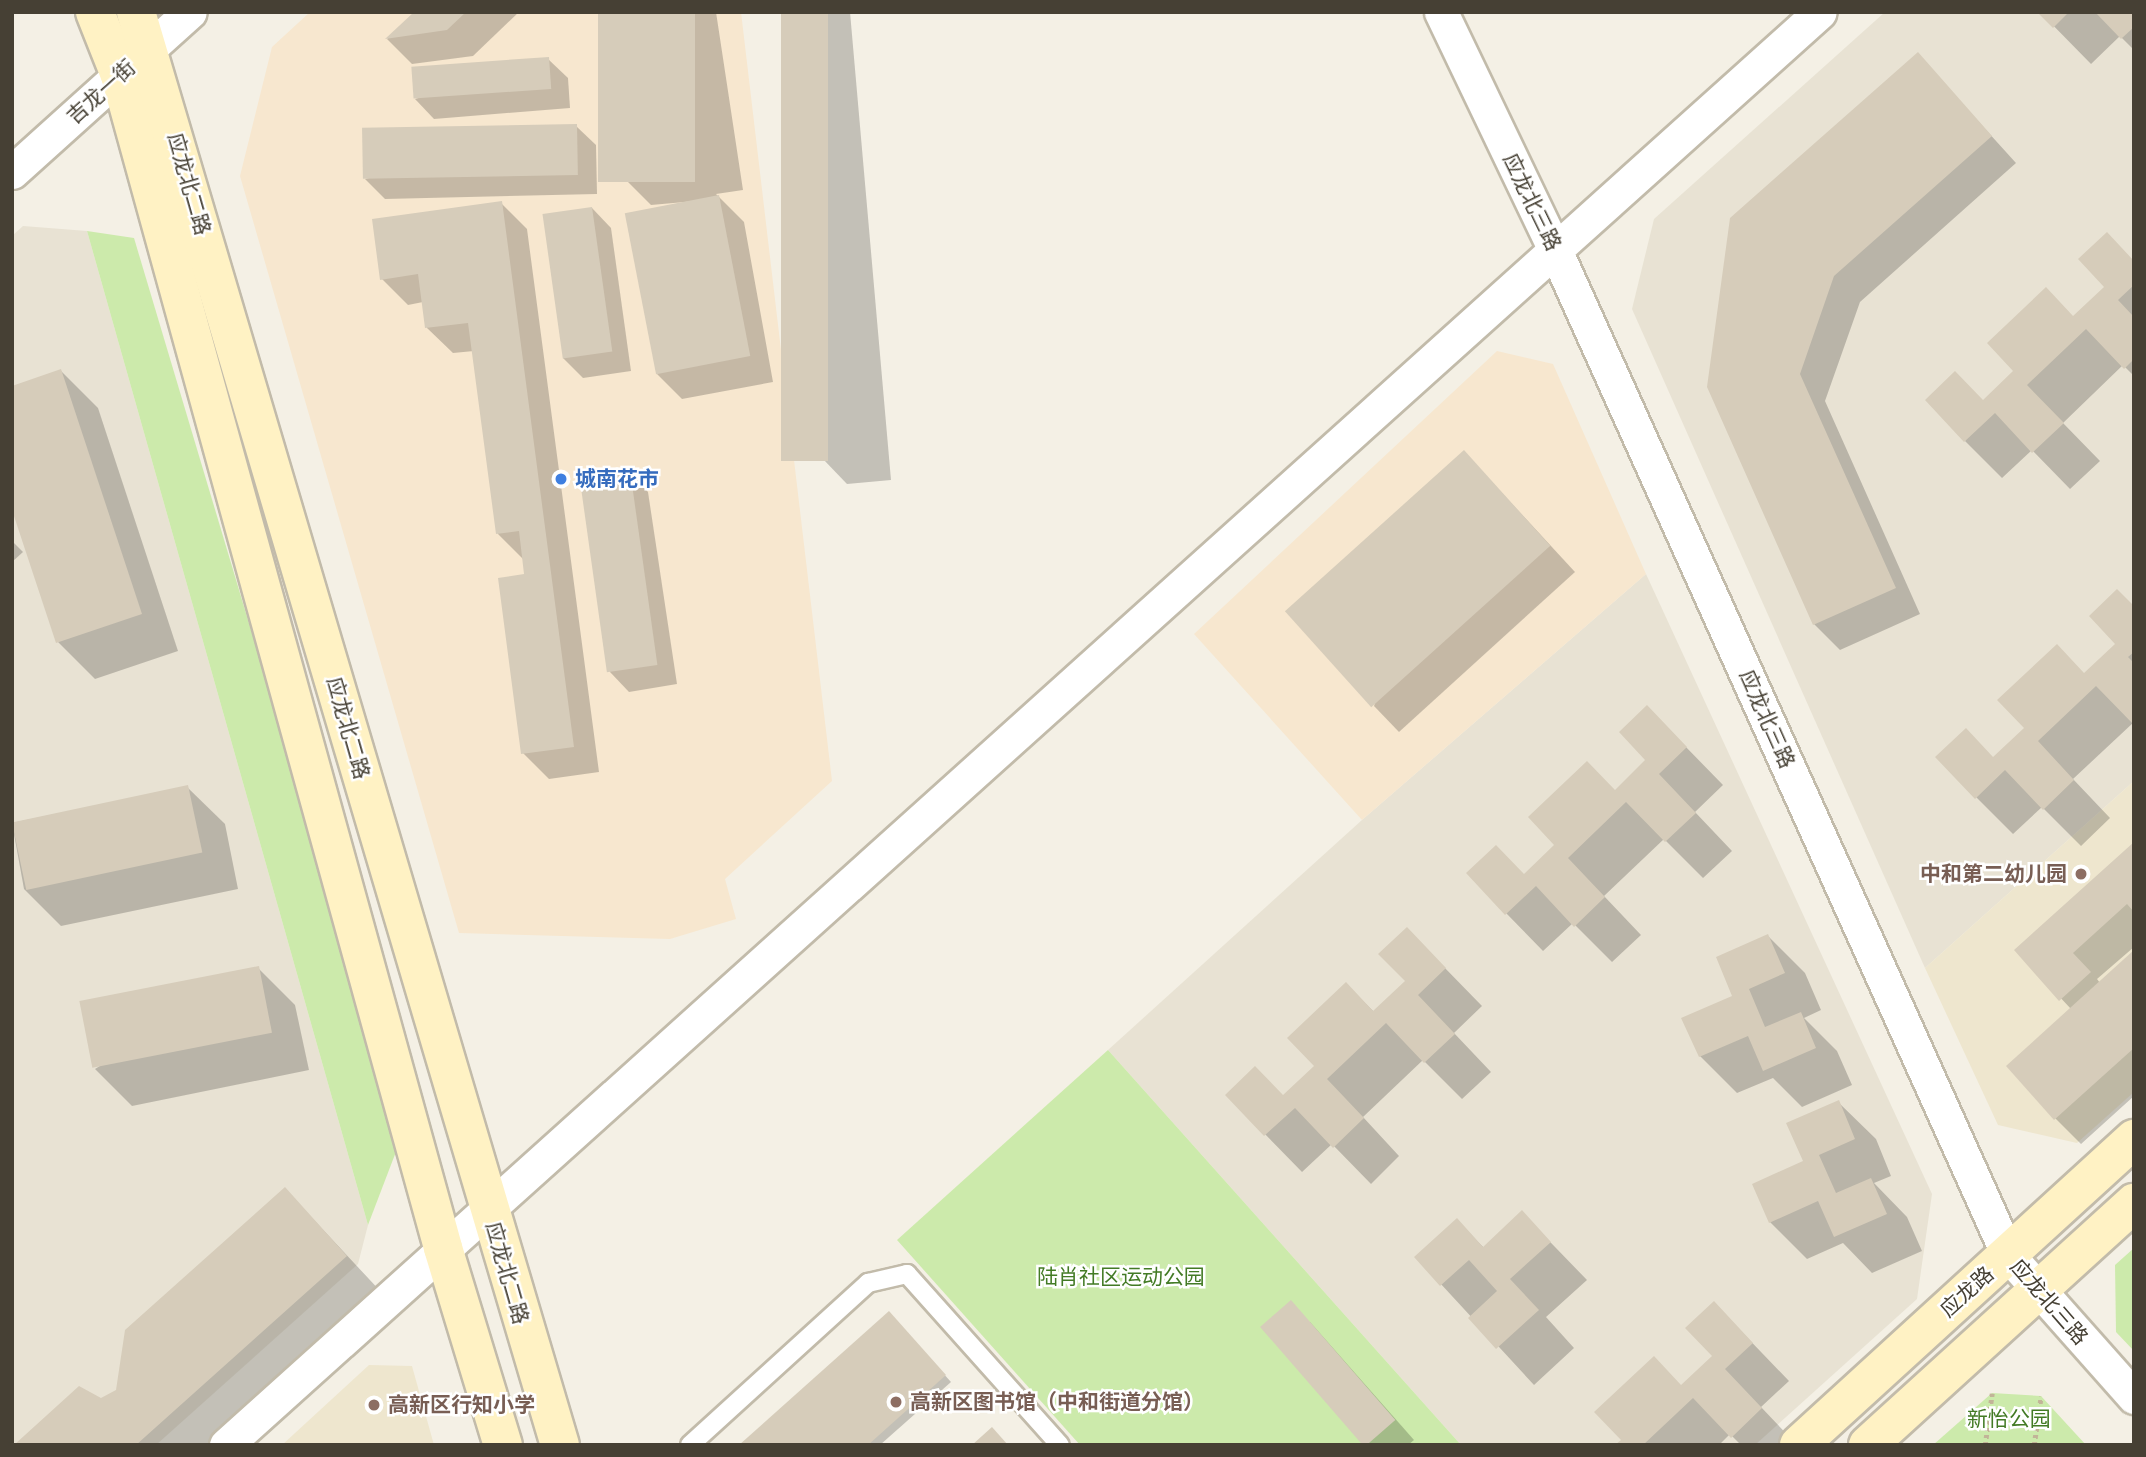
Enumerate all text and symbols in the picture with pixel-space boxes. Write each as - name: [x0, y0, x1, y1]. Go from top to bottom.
- street label: 吉龙一街: [61, 55, 141, 129]
- street label: 应龙北二路: [162, 130, 216, 238]
- street label: 应龙北三路: [1498, 149, 1566, 255]
- place label: 城南花市: [575, 466, 659, 492]
- marker: 城南花市: [553, 471, 569, 487]
- street label: 应龙北三路: [1734, 666, 1800, 772]
- street label: 应龙北二路: [321, 674, 375, 782]
- place label: 中和第二幼儿园: [1920, 861, 2067, 887]
- marker: 中和第二幼儿园: [2073, 866, 2089, 882]
- street label: 应龙北二路: [480, 1219, 534, 1327]
- street label: 应龙北三路: [2005, 1254, 2093, 1350]
- street label: 应龙路: [1935, 1262, 1999, 1322]
- park label: 陆肖社区运动公园: [1037, 1264, 1205, 1290]
- place label: 高新区图书馆（中和街道分馆）: [910, 1389, 1204, 1415]
- place label: 高新区行知小学: [388, 1392, 535, 1418]
- marker: 高新区图书馆（中和街道分馆）: [888, 1394, 904, 1410]
- marker: 高新区行知小学: [366, 1397, 382, 1413]
- park label: 新怡公园: [1967, 1406, 2051, 1432]

